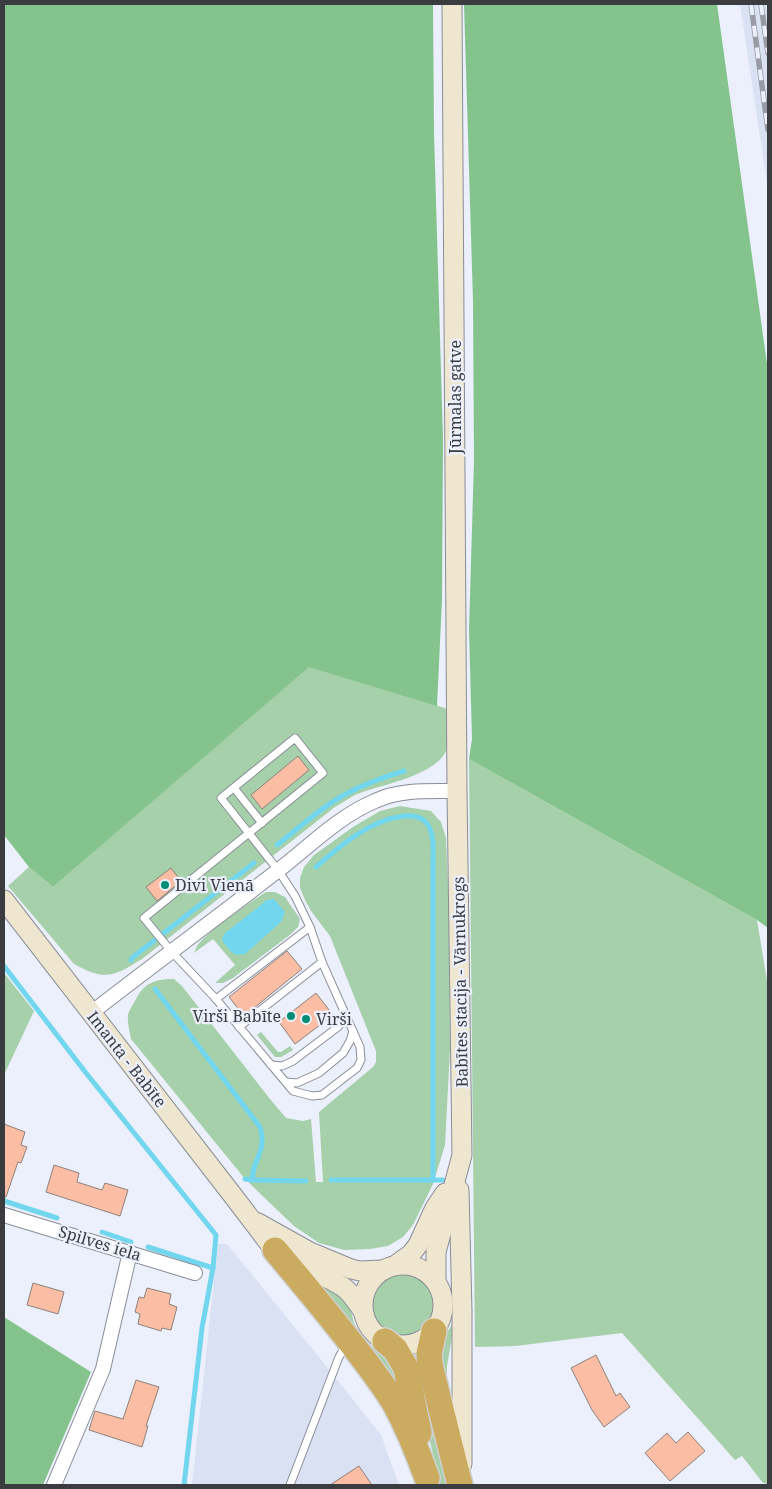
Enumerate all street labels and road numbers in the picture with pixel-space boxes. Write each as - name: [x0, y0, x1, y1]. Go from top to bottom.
- street label: Jūrmalas gatve: [444, 340, 466, 455]
- street label: Babītes stacija - Vārnukrogs: [447, 876, 473, 1088]
- street label: Imanta - Babīte: [82, 1006, 172, 1112]
- street label: Spilves iela: [56, 1220, 144, 1266]

